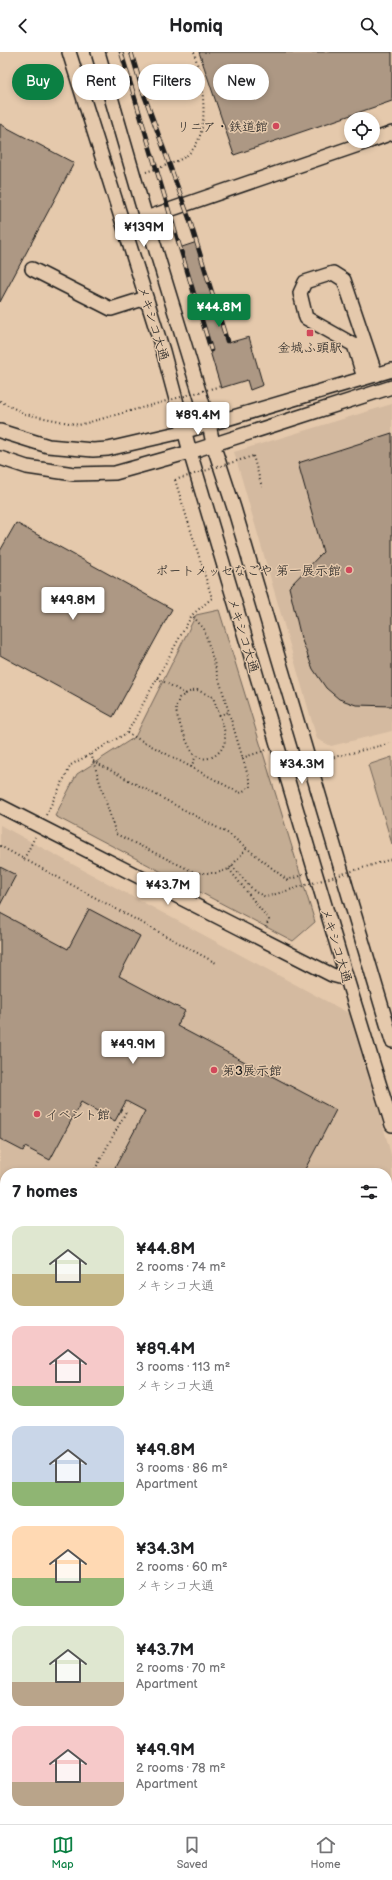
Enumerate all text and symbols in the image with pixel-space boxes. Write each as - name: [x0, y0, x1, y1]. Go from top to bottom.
- icon: back: [12, 15, 34, 37]
- icon: search: [358, 15, 380, 37]
- text: Homiq: [169, 16, 223, 37]
- chip: Buy: [12, 64, 64, 100]
- chip: Rent: [72, 64, 130, 100]
- chip: Filters: [138, 64, 205, 100]
- chip: New: [213, 64, 269, 100]
- map controls: [344, 112, 380, 148]
- button: locate: [344, 112, 380, 148]
- place label: リニア・鉄道館: [177, 119, 268, 135]
- marker: リニア・鉄道館: [271, 121, 281, 131]
- pin: ¥139M: [116, 214, 172, 248]
- text: ¥139M: [124, 219, 164, 235]
- street label: メキシコ大通: [134, 284, 172, 363]
- pin: ¥44.8M: [186, 294, 252, 328]
- text: ¥44.8M: [196, 299, 242, 315]
- marker: 金城ふ頭駅: [305, 328, 315, 338]
- place label: 金城ふ頭駅: [277, 340, 343, 356]
- pin: ¥89.4M: [165, 402, 231, 436]
- text: ¥89.4M: [175, 407, 221, 423]
- place label: ポートメッセなごや 第一展示館: [155, 563, 341, 579]
- marker: ポートメッセなごや 第一展示館: [344, 565, 354, 575]
- pin: ¥49.8M: [40, 587, 106, 621]
- text: ¥49.8M: [50, 592, 96, 608]
- street label: メキシコ大通: [224, 596, 262, 675]
- pin: ¥34.3M: [269, 751, 335, 785]
- text: ¥34.3M: [280, 756, 324, 772]
- pin: ¥43.7M: [135, 872, 201, 906]
- text: ¥43.7M: [146, 877, 190, 893]
- street label: メキシコ大通: [317, 906, 355, 985]
- pin: ¥49.9M: [100, 1031, 166, 1065]
- text: ¥49.9M: [111, 1036, 155, 1052]
- place label: 第3展示館: [222, 1063, 282, 1079]
- marker: 第3展示館: [209, 1065, 219, 1075]
- place label: イベント館: [45, 1107, 110, 1123]
- marker: イベント館: [32, 1109, 42, 1119]
- icon: filters: [358, 1181, 380, 1203]
- text: 7 homes: [12, 1182, 78, 1202]
- text: ¥44.8M: [136, 1239, 195, 1259]
- icon: home: [44, 1242, 92, 1290]
- text: 2 rooms · 74 m²: [136, 1259, 226, 1275]
- text: メキシコ大通: [136, 1278, 214, 1294]
- text: ¥89.4M: [136, 1339, 195, 1359]
- icon: home: [44, 1342, 92, 1390]
- text: 3 rooms · 113 m²: [136, 1359, 230, 1375]
- text: メキシコ大通: [136, 1378, 214, 1394]
- text: ¥49.8M: [136, 1440, 195, 1460]
- icon: home: [44, 1442, 92, 1490]
- text: 3 rooms · 86 m²: [136, 1460, 228, 1476]
- text: Apartment: [136, 1476, 197, 1492]
- text: ¥34.3M: [136, 1539, 195, 1559]
- icon: home: [44, 1542, 92, 1590]
- text: 2 rooms · 60 m²: [136, 1559, 228, 1575]
- text: メキシコ大通: [136, 1578, 214, 1594]
- text: ¥43.7M: [136, 1640, 194, 1660]
- icon: home: [44, 1642, 92, 1690]
- text: 2 rooms · 70 m²: [136, 1660, 226, 1676]
- text: Apartment: [136, 1676, 197, 1692]
- text: ¥49.9M: [136, 1740, 195, 1760]
- icon: home: [44, 1742, 92, 1790]
- text: 2 rooms · 78 m²: [136, 1760, 226, 1776]
- text: Apartment: [136, 1776, 197, 1792]
- tab: Map: [52, 1834, 74, 1871]
- tab: Saved: [177, 1834, 208, 1871]
- tab: Home: [311, 1834, 340, 1871]

